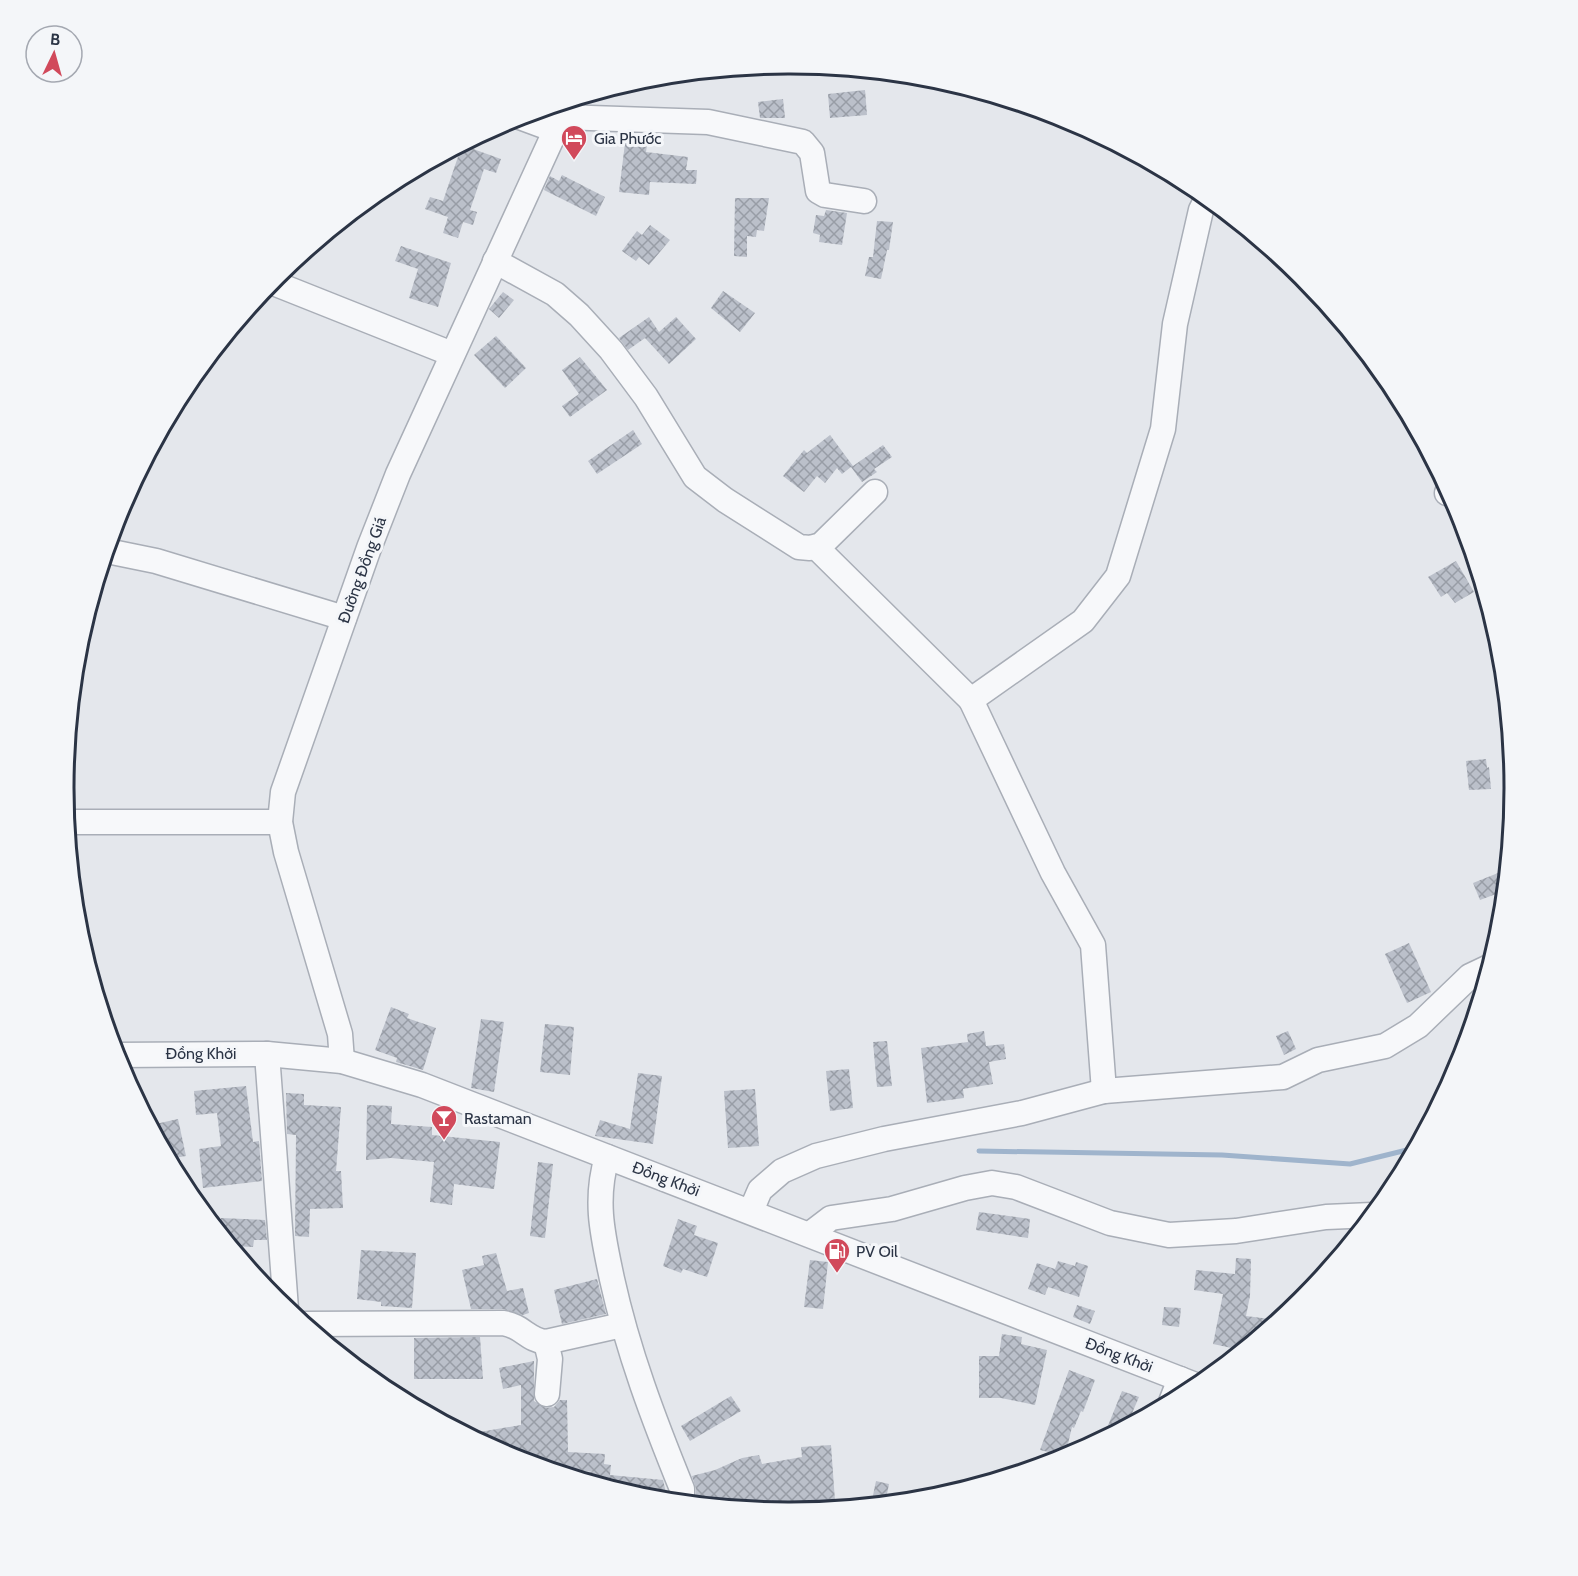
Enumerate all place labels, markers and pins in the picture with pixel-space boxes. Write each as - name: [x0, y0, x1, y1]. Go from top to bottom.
- hotel icon: Gia Phước: [559, 123, 589, 161]
- place label: Gia Phước: [594, 129, 662, 148]
- bar icon: Rastaman: [429, 1103, 459, 1141]
- place label: Rastaman: [464, 1109, 532, 1128]
- fuel station icon: PV Oil: [822, 1236, 852, 1274]
- place label: PV Oil: [856, 1242, 898, 1261]

